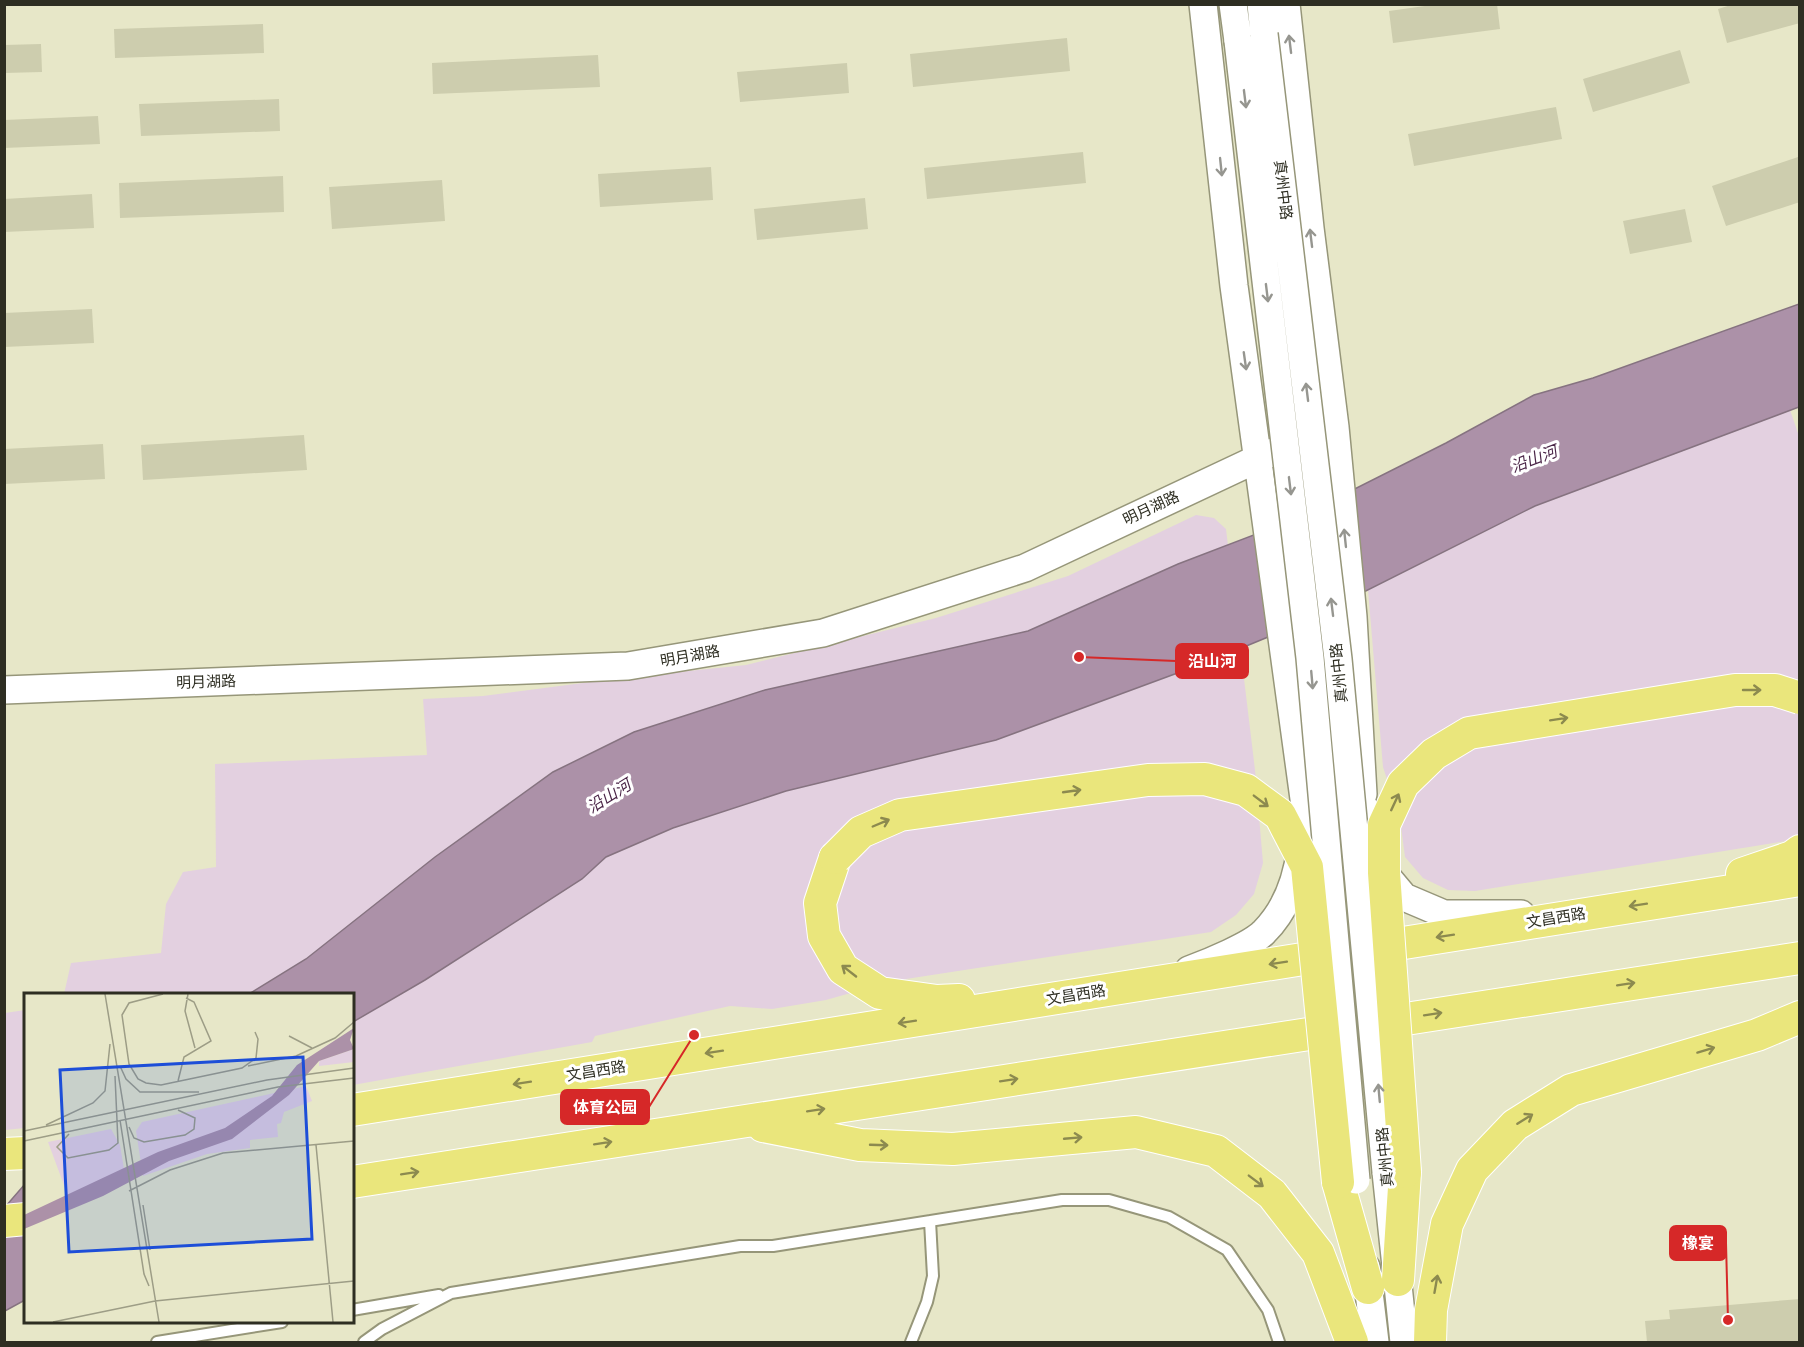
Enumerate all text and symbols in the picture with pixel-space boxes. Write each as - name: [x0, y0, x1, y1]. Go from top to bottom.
- one-way arrow: [1285, 35, 1296, 55]
- one-way arrow: [1239, 88, 1250, 108]
- one-way arrow: [1216, 157, 1227, 176]
- street label: 真州中路: [1270, 159, 1296, 221]
- one-way arrow: [1305, 229, 1316, 249]
- one-way arrow: [1262, 282, 1273, 302]
- one-way arrow: [1239, 350, 1250, 370]
- one-way arrow: [1301, 383, 1312, 402]
- water label: 沿山河: [1508, 440, 1563, 476]
- one-way arrow: [1285, 476, 1296, 496]
- street label: 明月湖路: [1120, 487, 1182, 529]
- one-way arrow: [1339, 529, 1350, 548]
- one-way arrow: [1326, 597, 1337, 617]
- street label: 明月湖路: [659, 642, 721, 670]
- street label: 真州中路: [1327, 642, 1351, 704]
- callout: 沿山河: [1176, 644, 1248, 678]
- text: 沿山河: [1188, 652, 1236, 671]
- one-way arrow: [1307, 669, 1318, 689]
- street label: 明月湖路: [176, 672, 236, 692]
- one-way arrow: [1742, 684, 1762, 696]
- one-way arrow: [1549, 713, 1569, 724]
- water label: 沿山河: [584, 774, 637, 817]
- one-way arrow: [1062, 785, 1082, 796]
- one-way arrow: [1389, 793, 1401, 811]
- one-way arrow: [1253, 795, 1269, 808]
- one-way arrow: [871, 817, 889, 828]
- one-way arrow: [1629, 900, 1648, 911]
- street label: 文昌西路: [1525, 904, 1587, 932]
- one-way arrow: [1436, 931, 1456, 942]
- one-way arrow: [1269, 958, 1289, 969]
- one-way arrow: [841, 965, 857, 978]
- one-way arrow: [1616, 979, 1636, 990]
- street label: 文昌西路: [1045, 981, 1107, 1009]
- inset map: [24, 993, 354, 1323]
- one-way arrow: [1423, 1008, 1443, 1019]
- one-way arrow: [897, 1016, 917, 1027]
- one-way arrow: [1696, 1044, 1715, 1055]
- one-way arrow: [705, 1047, 724, 1058]
- street label: 文昌西路: [565, 1057, 627, 1085]
- one-way arrow: [999, 1075, 1019, 1086]
- one-way arrow: [512, 1078, 532, 1089]
- one-way arrow: [1373, 1084, 1384, 1104]
- callout: 体育公园: [561, 1090, 649, 1124]
- text: 体育公园: [573, 1098, 637, 1117]
- one-way arrow: [806, 1104, 826, 1115]
- one-way arrow: [1516, 1112, 1533, 1124]
- street label: 真州中路: [1373, 1126, 1397, 1188]
- one-way arrow: [1063, 1132, 1083, 1143]
- one-way arrow: [593, 1137, 612, 1148]
- one-way arrow: [868, 1140, 888, 1151]
- one-way arrow: [400, 1167, 420, 1178]
- one-way arrow: [1247, 1175, 1263, 1187]
- callout: 橡宴: [1670, 1226, 1726, 1260]
- text: 橡宴: [1682, 1234, 1714, 1253]
- one-way arrow: [1430, 1275, 1441, 1295]

